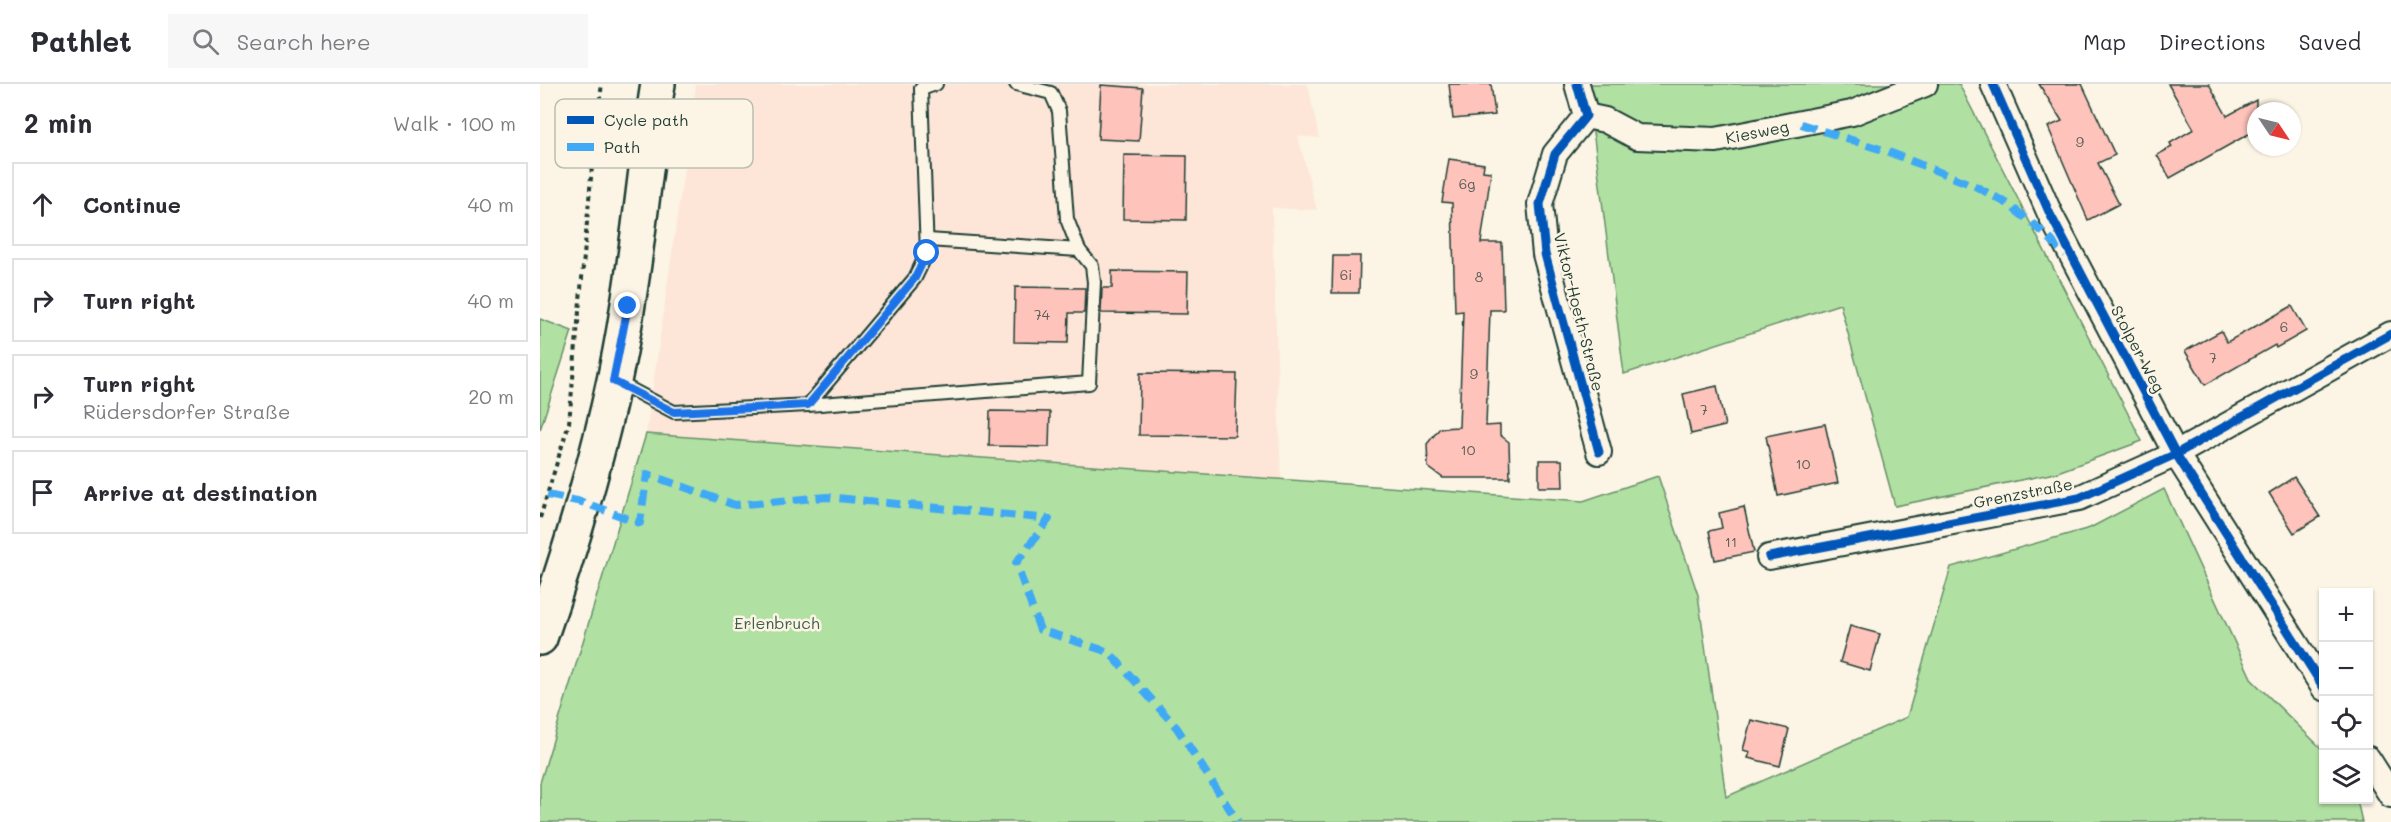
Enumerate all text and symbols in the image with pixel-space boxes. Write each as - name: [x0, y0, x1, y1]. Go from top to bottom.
- search box: [168, 14, 588, 68]
- text: Pathlet: [30, 23, 132, 59]
- icon: search: [189, 25, 222, 58]
- text: Search here: [237, 27, 371, 56]
- text: Map: [2083, 28, 2126, 55]
- text: Directions: [2159, 28, 2266, 55]
- text: Saved: [2299, 28, 2361, 55]
- legend: [555, 99, 753, 168]
- north arrow: [2247, 102, 2301, 156]
- text: 2 min: [24, 106, 92, 140]
- text: Cycle path: [604, 109, 688, 130]
- text: Walk · 100 m: [393, 110, 516, 136]
- street label: Kiesweg: [1724, 115, 1790, 148]
- house number: 9: [2076, 132, 2084, 151]
- text: Path: [604, 136, 640, 157]
- house number: 6g: [1459, 174, 1475, 193]
- icon: ahead: [26, 188, 59, 221]
- text: Continue: [83, 190, 181, 219]
- text: 40 m: [468, 191, 514, 217]
- street label: Viktor-Hoeth-Straße: [1550, 230, 1609, 393]
- route start: [913, 239, 939, 265]
- house number: 6i: [1340, 265, 1352, 284]
- house number: 8: [1475, 267, 1483, 286]
- icon: right: [26, 284, 59, 317]
- text: Turn right: [83, 286, 195, 315]
- text: 40 m: [468, 287, 514, 313]
- route end: [614, 292, 640, 318]
- street label: Stolper Weg: [2107, 302, 2170, 396]
- house number: 74: [1034, 305, 1051, 324]
- house number: 6: [2280, 317, 2288, 336]
- house number: 7: [2209, 348, 2217, 367]
- house number: 9: [1470, 364, 1478, 383]
- text: Turn right: [83, 369, 195, 398]
- icon: right: [26, 380, 59, 413]
- text: 20 m: [468, 383, 514, 409]
- text: Rüdersdorfer Straße: [83, 398, 290, 424]
- house number: 7: [1700, 400, 1708, 419]
- house number: 10: [1461, 440, 1476, 459]
- house number: 10: [1796, 454, 1811, 473]
- street label: Grenzstraße: [1972, 473, 2074, 512]
- icon: arrive: [26, 476, 59, 509]
- text: Arrive at destination: [83, 478, 318, 507]
- house number: 11: [1725, 532, 1737, 551]
- map controls: [2319, 588, 2373, 804]
- button: +: [2319, 588, 2373, 642]
- park label: Erlenbruch: [734, 612, 820, 633]
- button: −: [2319, 642, 2373, 696]
- button: locate: [2319, 696, 2373, 750]
- button: layers: [2319, 750, 2373, 804]

